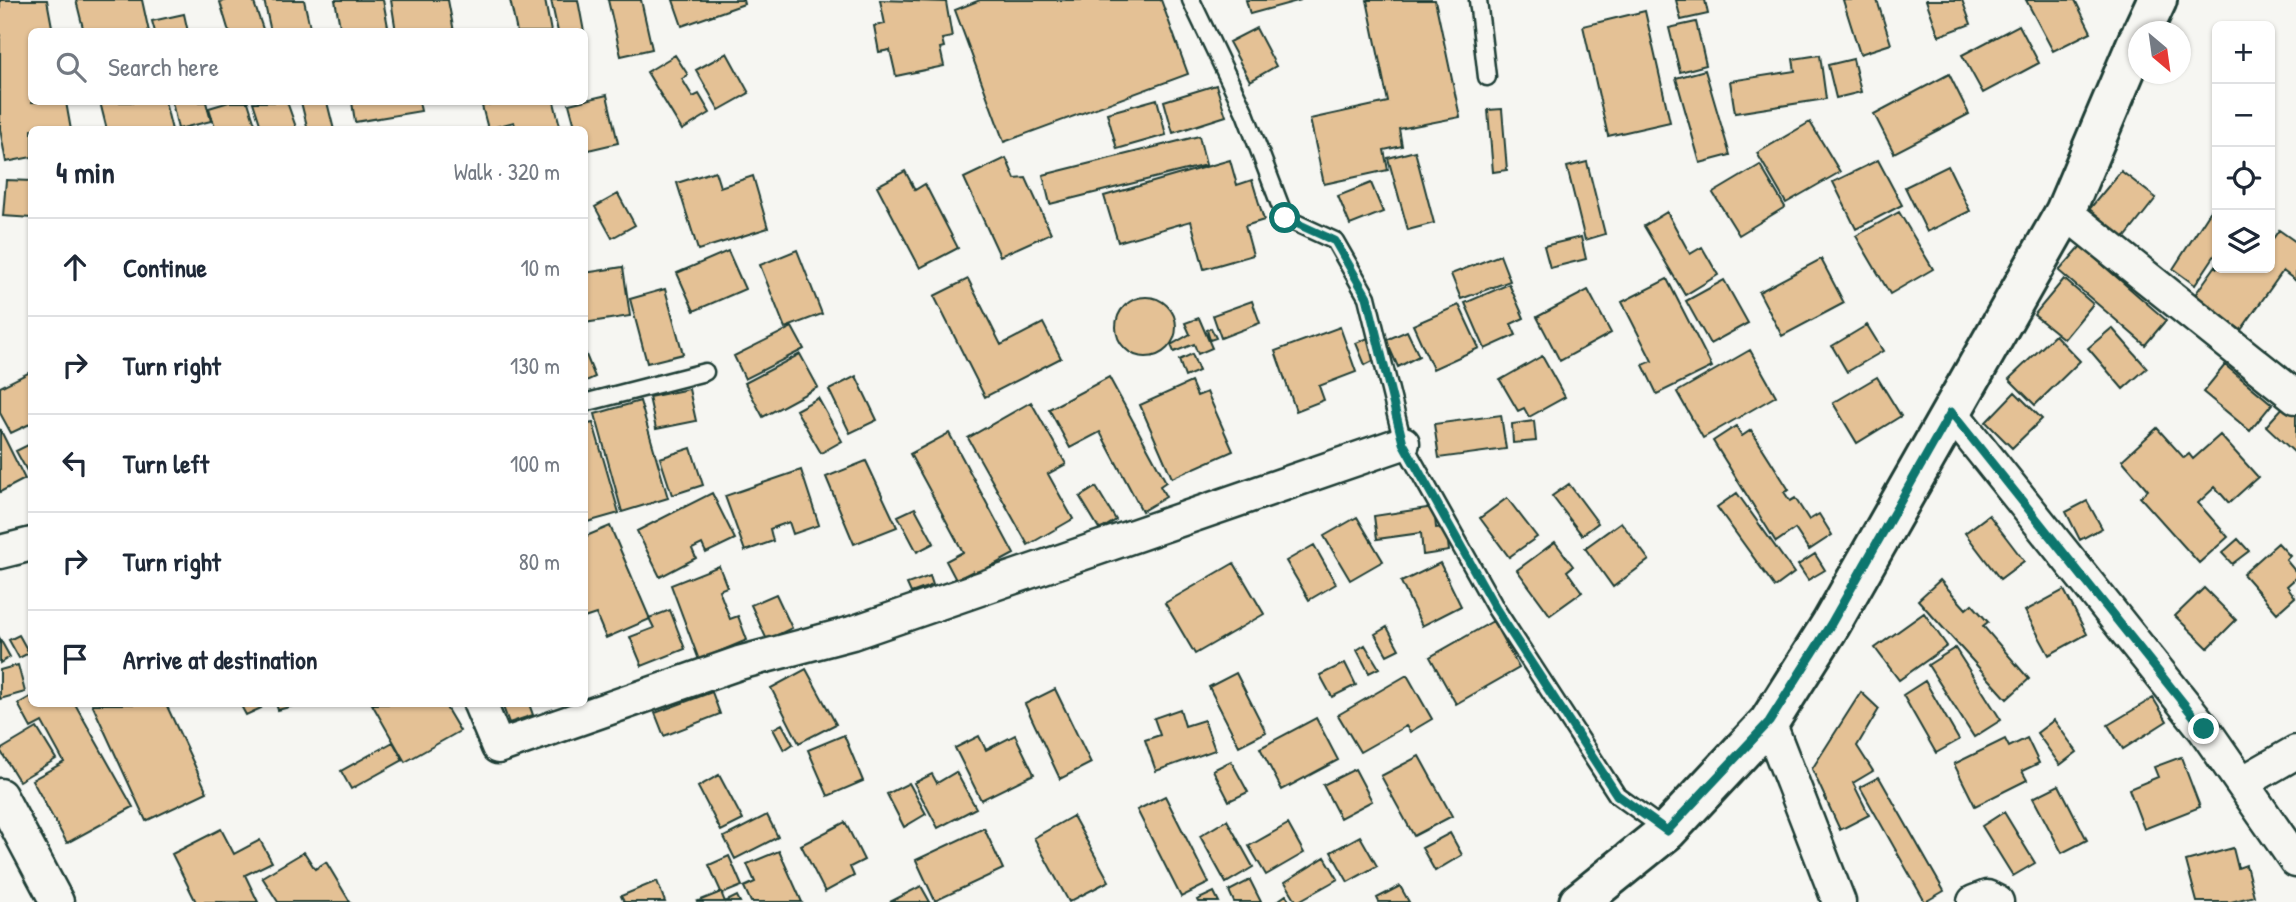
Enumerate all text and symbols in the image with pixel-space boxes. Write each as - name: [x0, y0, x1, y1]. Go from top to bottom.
- north arrow: [2128, 21, 2191, 84]
- map controls: [2212, 21, 2275, 273]
- button: +: [2212, 21, 2275, 84]
- search box: [28, 28, 588, 105]
- icon: search: [52, 48, 90, 86]
- text: Search here: [108, 49, 219, 84]
- button: −: [2212, 84, 2275, 147]
- button: locate: [2212, 147, 2275, 210]
- text: 4 min: [56, 152, 115, 192]
- text: Walk · 320 m: [454, 156, 560, 187]
- route start: [1269, 202, 1300, 233]
- button: layers: [2212, 210, 2275, 273]
- icon: ahead: [56, 248, 94, 286]
- text: Continue: [123, 250, 207, 285]
- text: 10 m: [520, 252, 560, 283]
- icon: right: [56, 346, 94, 384]
- text: Turn right: [123, 348, 221, 383]
- text: 130 m: [510, 350, 560, 381]
- icon: left: [56, 444, 94, 482]
- text: Turn left: [123, 446, 209, 481]
- text: 100 m: [510, 448, 560, 479]
- icon: right: [56, 542, 94, 580]
- text: Turn right: [123, 544, 221, 579]
- text: 80 m: [519, 546, 560, 577]
- icon: arrive: [56, 640, 94, 678]
- text: Arrive at destination: [123, 642, 318, 677]
- route end: [2188, 713, 2219, 744]

